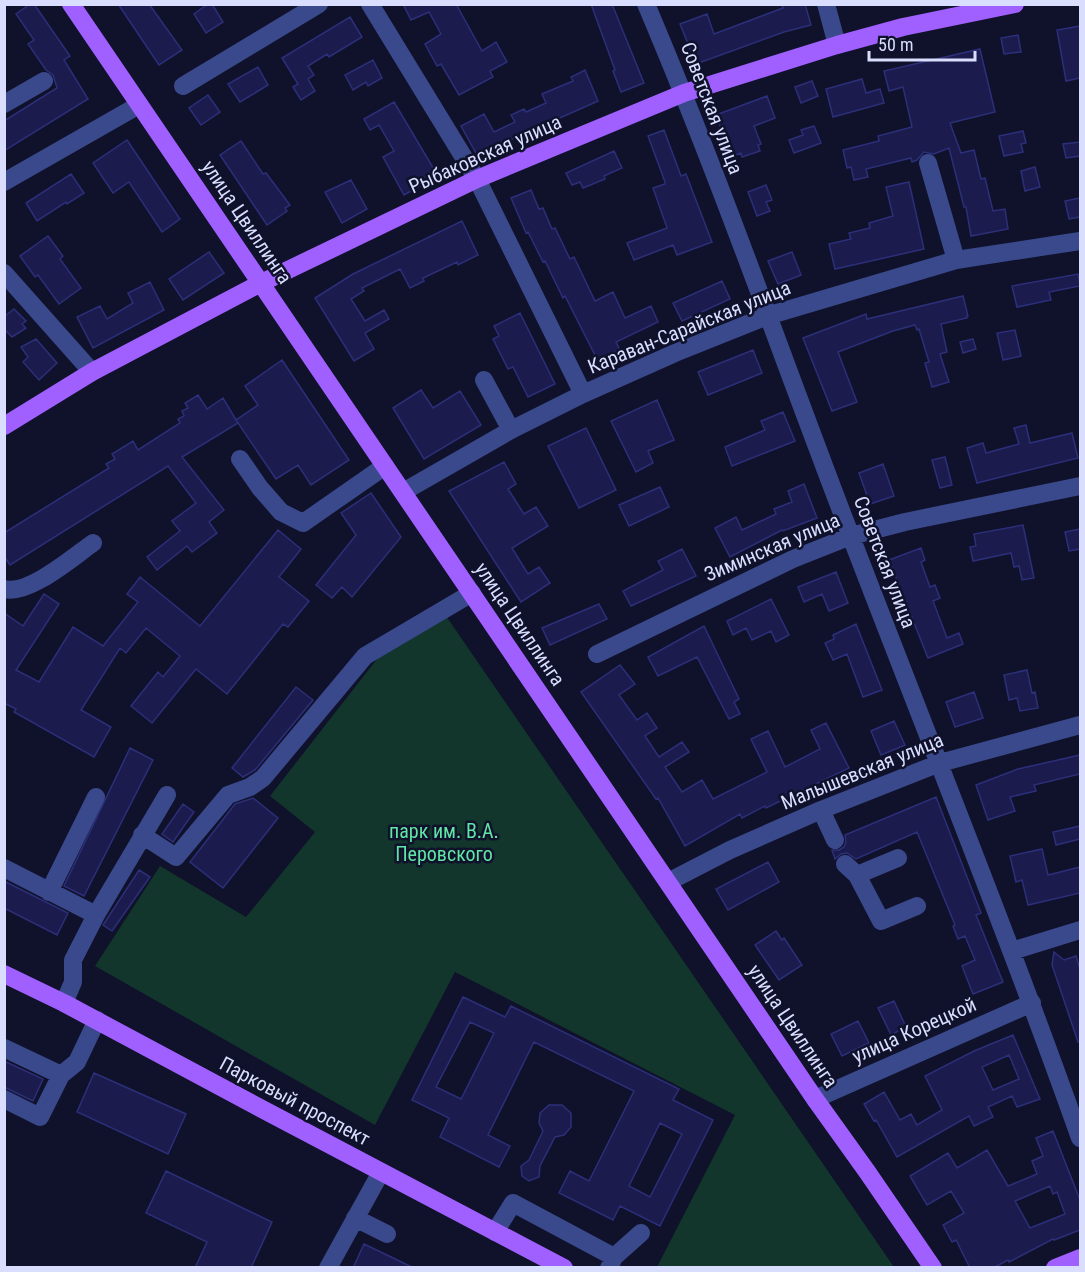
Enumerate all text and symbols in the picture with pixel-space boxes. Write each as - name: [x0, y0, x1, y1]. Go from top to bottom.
- scale bar: [869, 24, 976, 62]
- text: 50 m: [878, 34, 913, 55]
- street label: Советская улица: [676, 39, 748, 177]
- street label: Рыбаковская улица: [405, 110, 565, 198]
- street label: улица Цвиллинга: [197, 156, 297, 288]
- street label: Караван-Сарайская улица: [584, 275, 794, 379]
- street label: Советская улица: [849, 493, 921, 631]
- street label: Зиминская улица: [701, 508, 843, 586]
- street label: улица Цвиллинга: [470, 558, 570, 690]
- street label: Малышевская улица: [777, 727, 947, 815]
- park label: парк им. В.А. Перовского: [389, 819, 499, 866]
- street label: улица Цвиллинга: [743, 960, 843, 1092]
- street label: улица Корецкой: [848, 992, 980, 1068]
- street label: Парковый проспект: [216, 1051, 374, 1151]

